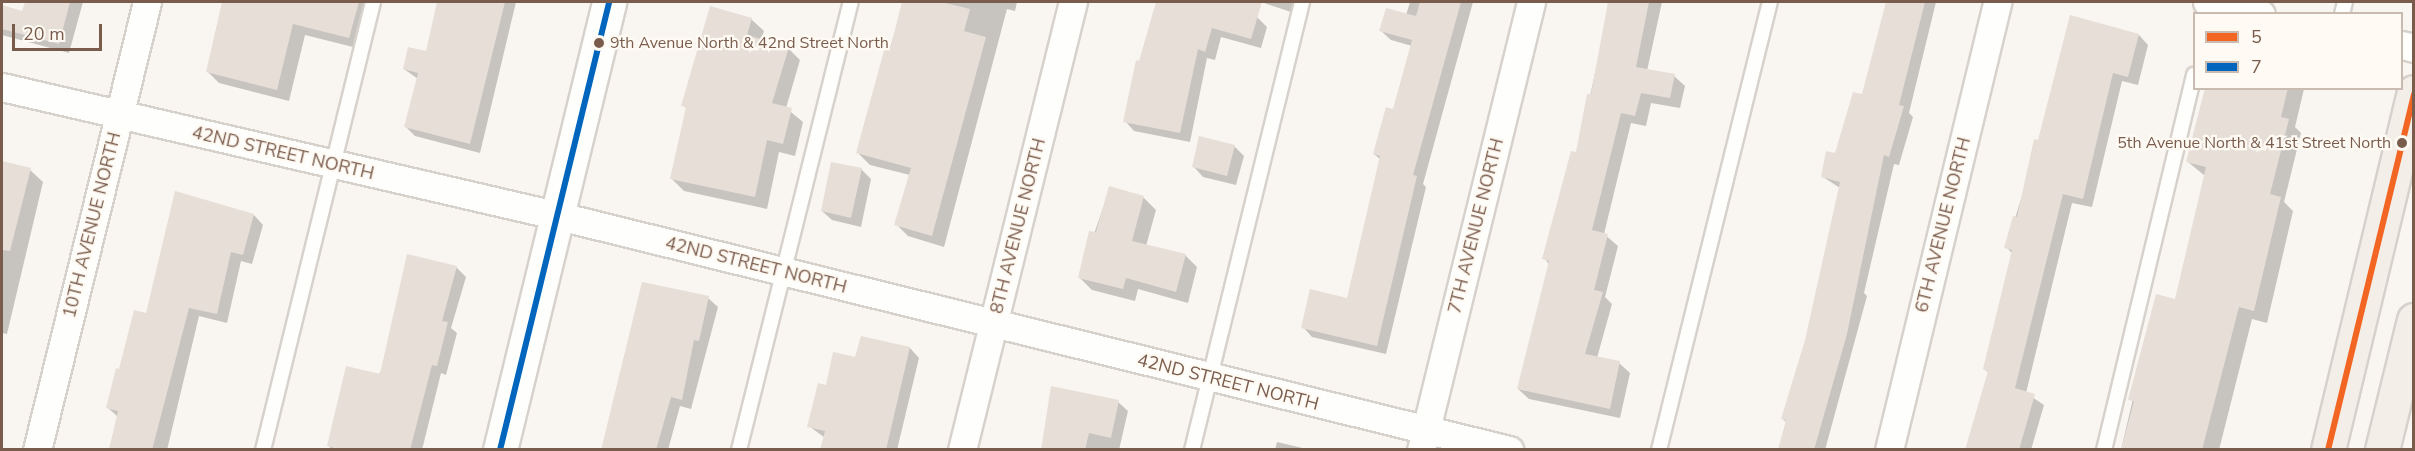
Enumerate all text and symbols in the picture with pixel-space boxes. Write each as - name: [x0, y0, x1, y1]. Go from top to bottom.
- scale bar: [15, 12, 105, 50]
- legend: [2193, 12, 2403, 90]
- text: 20 m: [23, 22, 65, 46]
- text: 5: [2251, 25, 2262, 49]
- place label: 9th Avenue North & 42nd Street North: [610, 33, 889, 53]
- marker: 9th Avenue North & 42nd Street North: [593, 37, 605, 49]
- text: 7: [2251, 55, 2262, 79]
- street label: 42ND STREET NORTH: [190, 122, 376, 184]
- street label: 10TH AVENUE NORTH: [58, 130, 126, 320]
- place label: 5th Avenue North & 41st Street North: [2117, 133, 2391, 153]
- street label: 6TH AVENUE NORTH: [1911, 135, 1975, 315]
- street label: 8TH AVENUE NORTH: [986, 136, 1050, 316]
- street label: 7TH AVENUE NORTH: [1444, 136, 1508, 316]
- marker: 5th Avenue North & 41st Street North: [2396, 137, 2408, 149]
- street label: 42ND STREET NORTH: [663, 232, 849, 298]
- street label: 42ND STREET NORTH: [1135, 349, 1321, 415]

